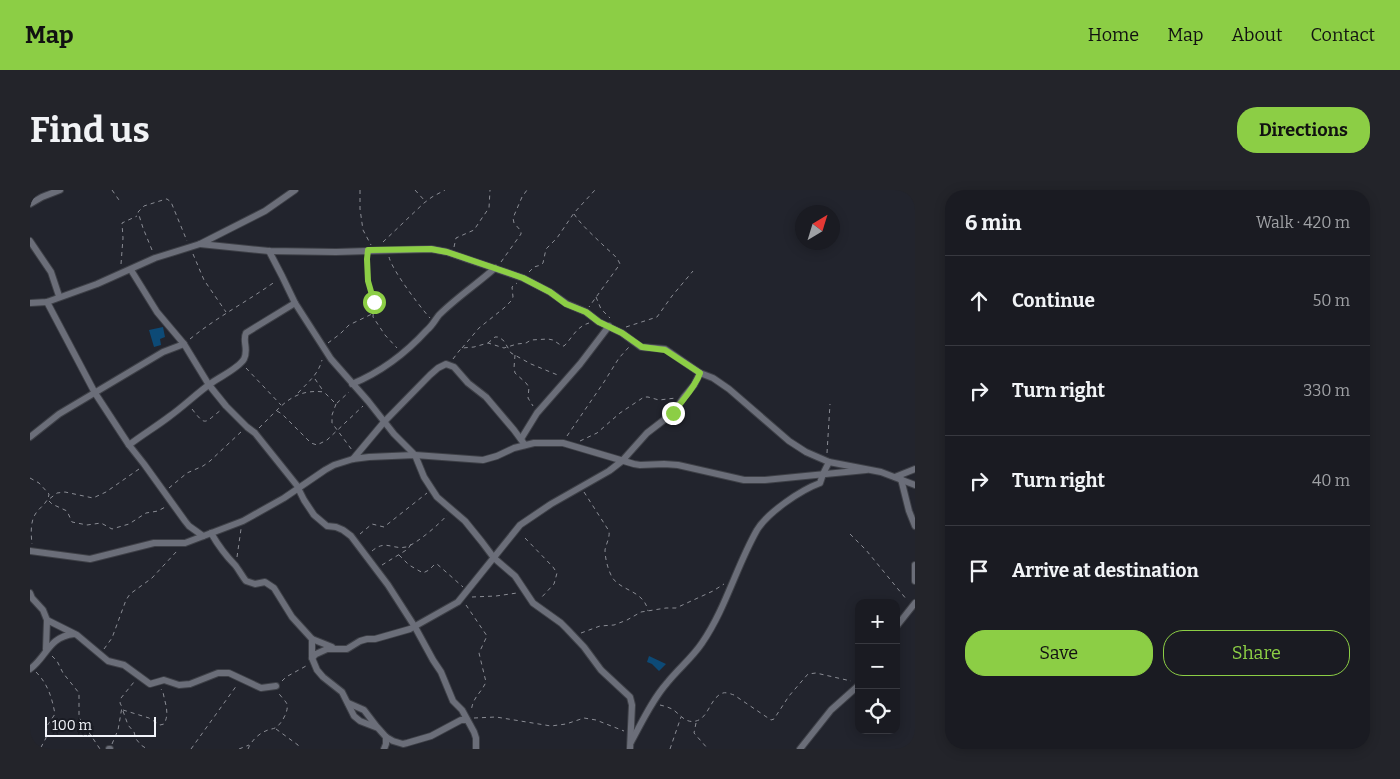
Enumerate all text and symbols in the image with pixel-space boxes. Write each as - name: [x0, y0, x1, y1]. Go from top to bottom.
- text: Map: [25, 21, 74, 49]
- text: Home: [1088, 24, 1139, 46]
- text: Map: [1167, 24, 1203, 46]
- text: About: [1231, 24, 1282, 46]
- text: Contact: [1310, 24, 1375, 46]
- button: Directions: [1237, 107, 1370, 153]
- text: Find us: [30, 109, 150, 151]
- north arrow: [795, 205, 840, 250]
- text: 6 min: [965, 210, 1021, 236]
- text: Walk · 420 m: [1256, 213, 1350, 232]
- icon: ahead: [965, 287, 993, 315]
- text: Continue: [1012, 289, 1095, 312]
- route start: [363, 291, 386, 314]
- text: 50 m: [1313, 291, 1350, 310]
- icon: right: [965, 377, 993, 405]
- text: Turn right: [1012, 379, 1105, 402]
- text: 330 m: [1303, 381, 1350, 400]
- route end: [662, 402, 685, 425]
- icon: right: [965, 467, 993, 495]
- text: Turn right: [1012, 469, 1105, 492]
- text: 40 m: [1312, 471, 1350, 490]
- icon: arrive: [965, 557, 993, 585]
- text: Arrive at destination: [1012, 559, 1199, 582]
- map controls: [855, 599, 900, 734]
- button: +: [855, 599, 900, 644]
- button: Save: [965, 630, 1153, 676]
- button: Share: [1163, 630, 1350, 676]
- button: −: [855, 644, 900, 689]
- button: locate: [855, 689, 900, 734]
- scale bar: [45, 714, 156, 737]
- text: 100 m: [52, 717, 92, 734]

